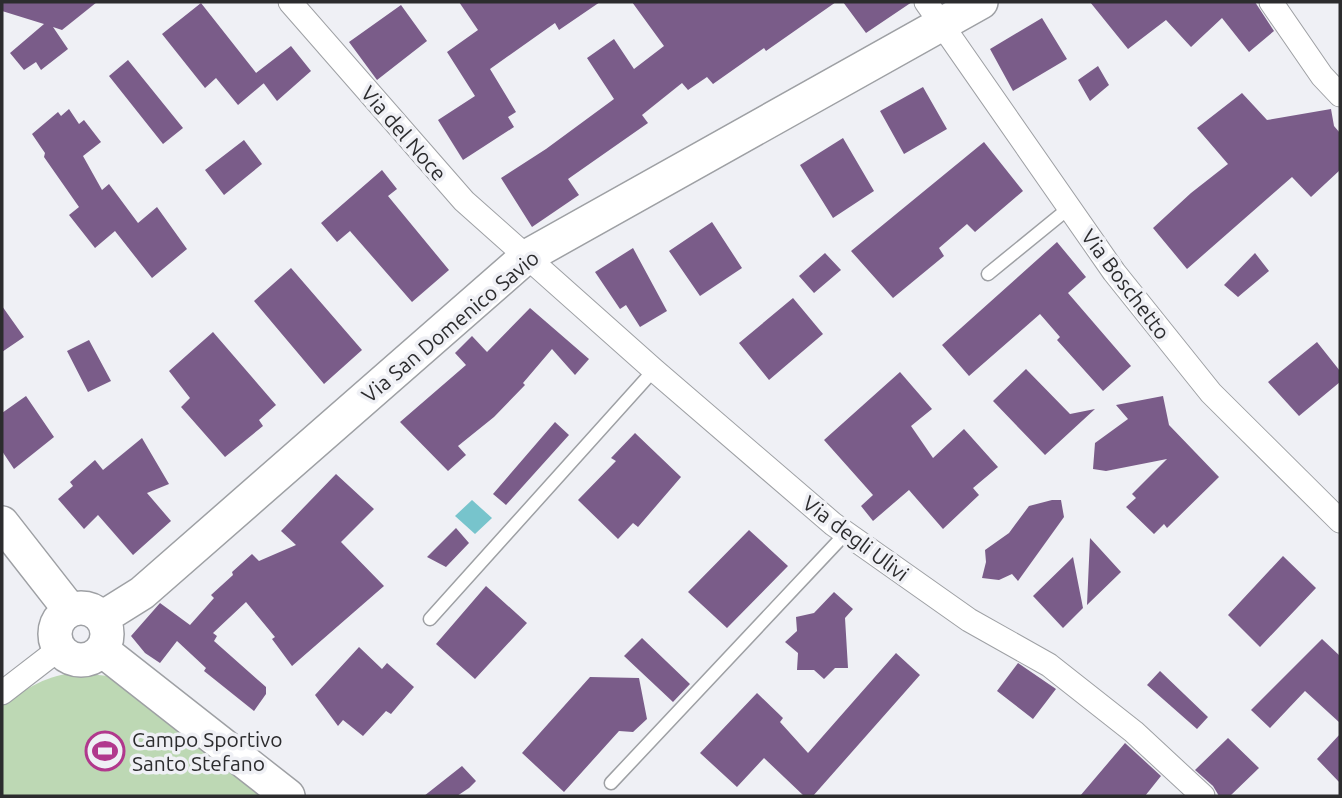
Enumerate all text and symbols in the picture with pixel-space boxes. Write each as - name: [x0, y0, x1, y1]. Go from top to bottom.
- street label: Via del Noce: [356, 81, 452, 185]
- street label: Via Boschetto: [1077, 224, 1175, 344]
- street label: Via San Domenico Savio: [357, 245, 543, 407]
- street label: Via degli Ulivi: [798, 490, 914, 586]
- place label: Campo Sportivo Santo Stefano: [132, 727, 283, 775]
- sports icon: Campo Sportivo Santo Stefano: [84, 730, 126, 772]

